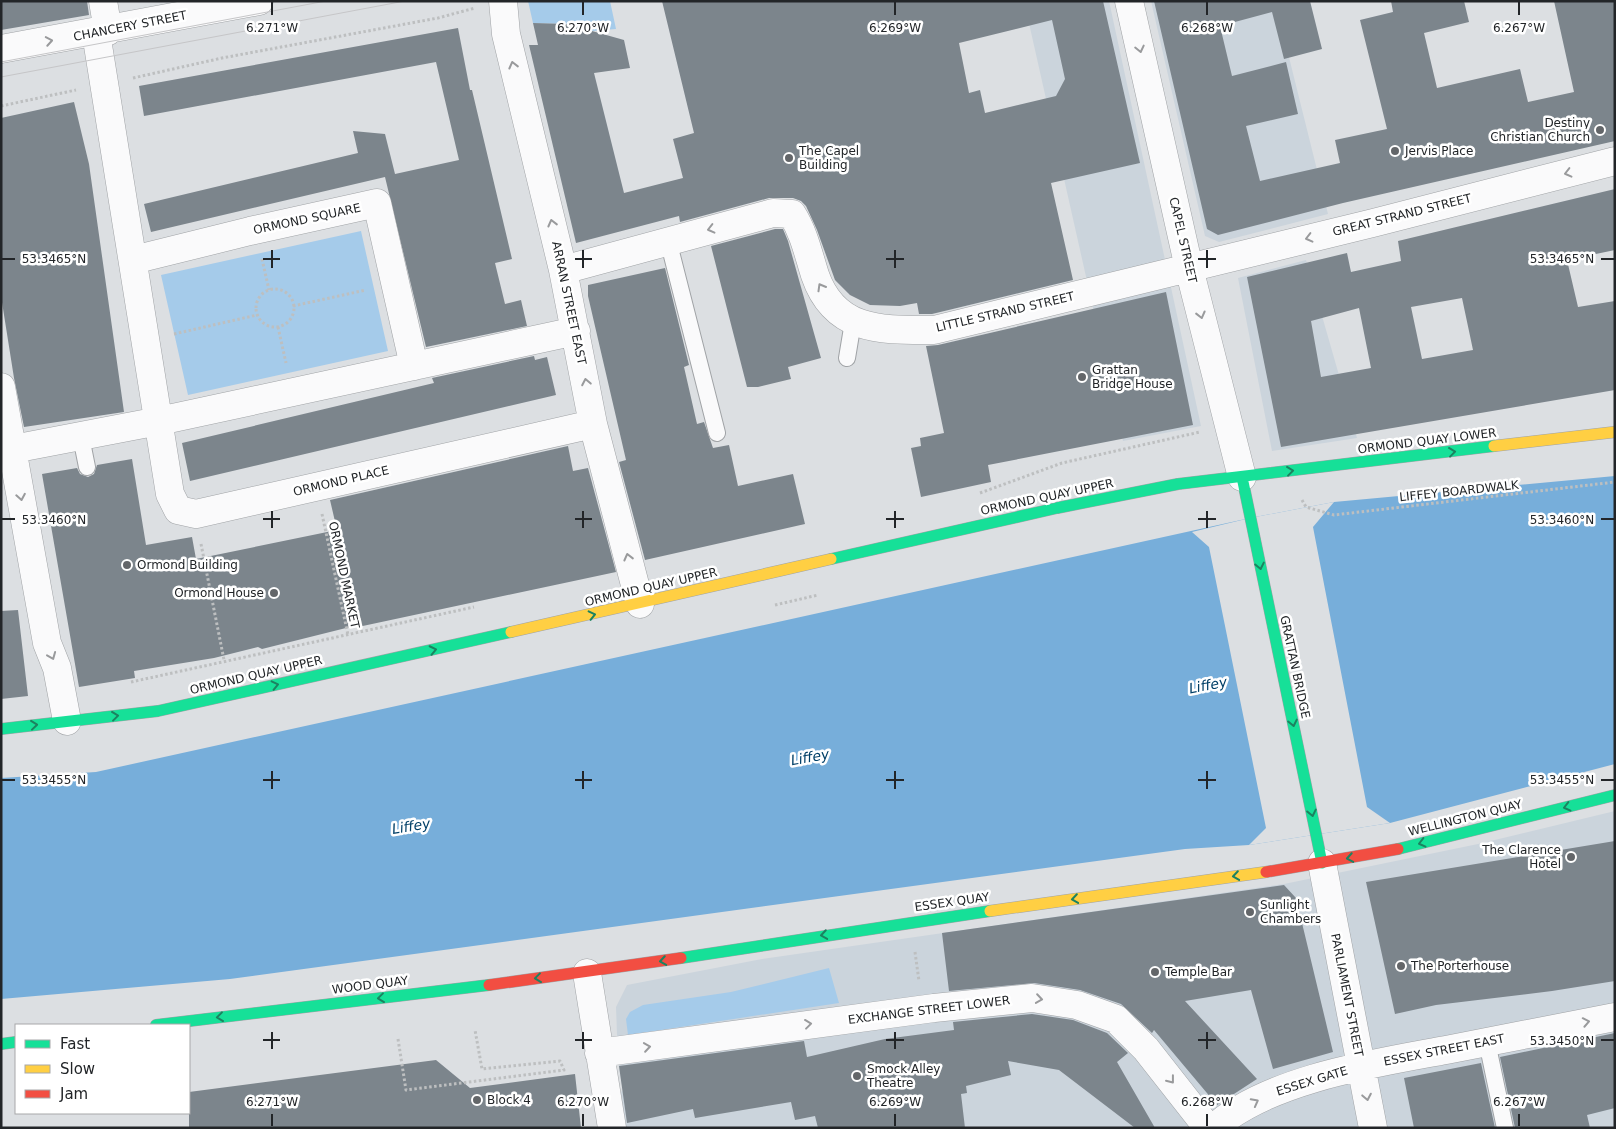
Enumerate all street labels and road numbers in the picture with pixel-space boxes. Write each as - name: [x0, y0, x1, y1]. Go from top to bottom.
- street label: CHANCERY STREET: [72, 8, 188, 44]
- street label: GREAT STRAND STREET: [1331, 191, 1473, 239]
- street label: CAPEL STREET: [1166, 196, 1200, 285]
- street label: ORMOND SQUARE: [252, 201, 362, 237]
- street label: ARRAN STREET EAST: [549, 240, 589, 367]
- street label: LITTLE STRAND STREET: [934, 289, 1076, 335]
- street label: ORMOND QUAY LOWER: [1357, 426, 1497, 456]
- street label: ORMOND PLACE: [292, 463, 390, 499]
- street label: ORMOND QUAY UPPER: [979, 476, 1115, 518]
- street label: LIFFEY BOARDWALK: [1399, 478, 1520, 504]
- street label: ORMOND MARKET: [326, 520, 362, 631]
- street label: ORMOND QUAY UPPER: [583, 565, 719, 609]
- street label: GRATTAN BRIDGE: [1277, 614, 1313, 720]
- street label: ORMOND QUAY UPPER: [188, 653, 324, 697]
- street label: WELLINGTON QUAY: [1407, 797, 1524, 839]
- street label: ESSEX QUAY: [914, 890, 991, 914]
- street label: PARLIAMENT STREET: [1328, 932, 1366, 1058]
- street label: WOOD QUAY: [331, 973, 410, 997]
- street label: EXCHANGE STREET LOWER: [847, 993, 1011, 1027]
- street label: ESSEX STREET EAST: [1382, 1031, 1506, 1069]
- street label: ESSEX GATE: [1275, 1063, 1349, 1099]

